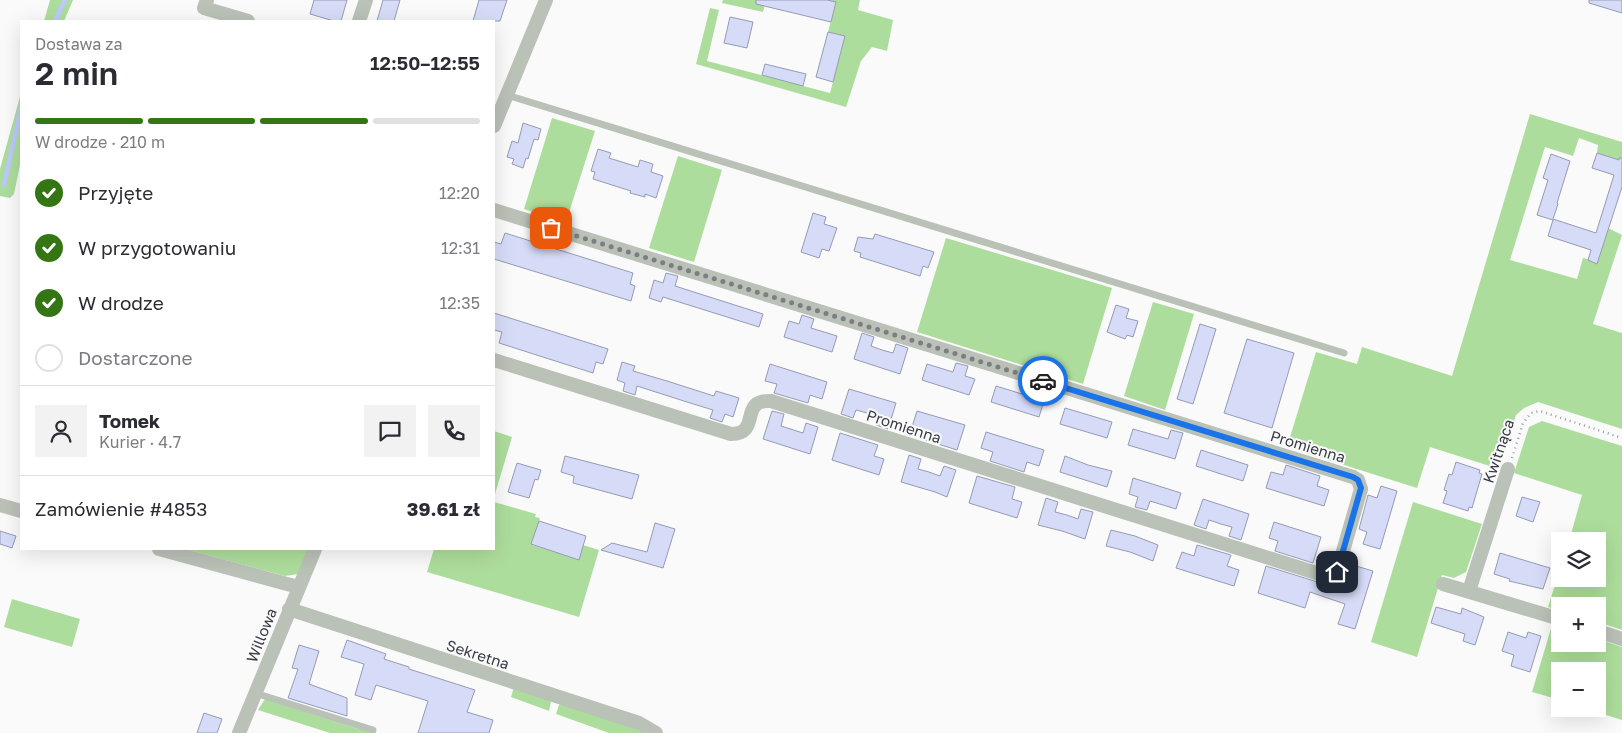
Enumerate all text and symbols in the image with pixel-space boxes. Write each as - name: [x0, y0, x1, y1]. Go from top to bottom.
- text: Dostawa za: [35, 34, 122, 54]
- text: 12:50–12:55: [370, 51, 480, 74]
- text: 2 min: [35, 54, 118, 92]
- text: W drodze · 210 m: [35, 132, 165, 152]
- icon: check: [35, 179, 63, 207]
- text: Przyjęte: [78, 181, 153, 204]
- text: 12:20: [439, 183, 480, 203]
- pin: [530, 207, 572, 249]
- icon: bag: [537, 214, 565, 242]
- icon: check: [35, 234, 63, 262]
- text: W przygotowaniu: [78, 236, 236, 259]
- text: 12:31: [441, 238, 480, 258]
- icon: check: [35, 289, 63, 317]
- text: W drodze: [78, 291, 164, 314]
- text: 12:35: [440, 293, 480, 313]
- text: Dostarczone: [78, 346, 192, 369]
- courier: [1018, 356, 1068, 406]
- icon: car: [1029, 367, 1057, 395]
- button: person: [35, 405, 87, 457]
- button: chat: [364, 405, 416, 457]
- button: phone: [428, 405, 480, 457]
- street label: Promienna: [864, 405, 944, 447]
- text: Tomek: [99, 409, 160, 432]
- street label: Kwitnąca: [1479, 417, 1517, 485]
- street label: Promienna: [1268, 426, 1348, 466]
- text: Kurier · 4.7: [99, 432, 181, 452]
- text: Zamówienie #4853: [35, 497, 207, 520]
- text: 39.61 zł: [407, 497, 480, 520]
- map controls: [1551, 532, 1606, 717]
- button: layers: [1551, 532, 1606, 587]
- pin: [1316, 551, 1358, 593]
- icon: home: [1323, 558, 1351, 586]
- button: +: [1551, 597, 1606, 652]
- street label: Willowa: [242, 605, 280, 665]
- street label: Sekretna: [444, 635, 512, 673]
- button: −: [1551, 662, 1606, 717]

